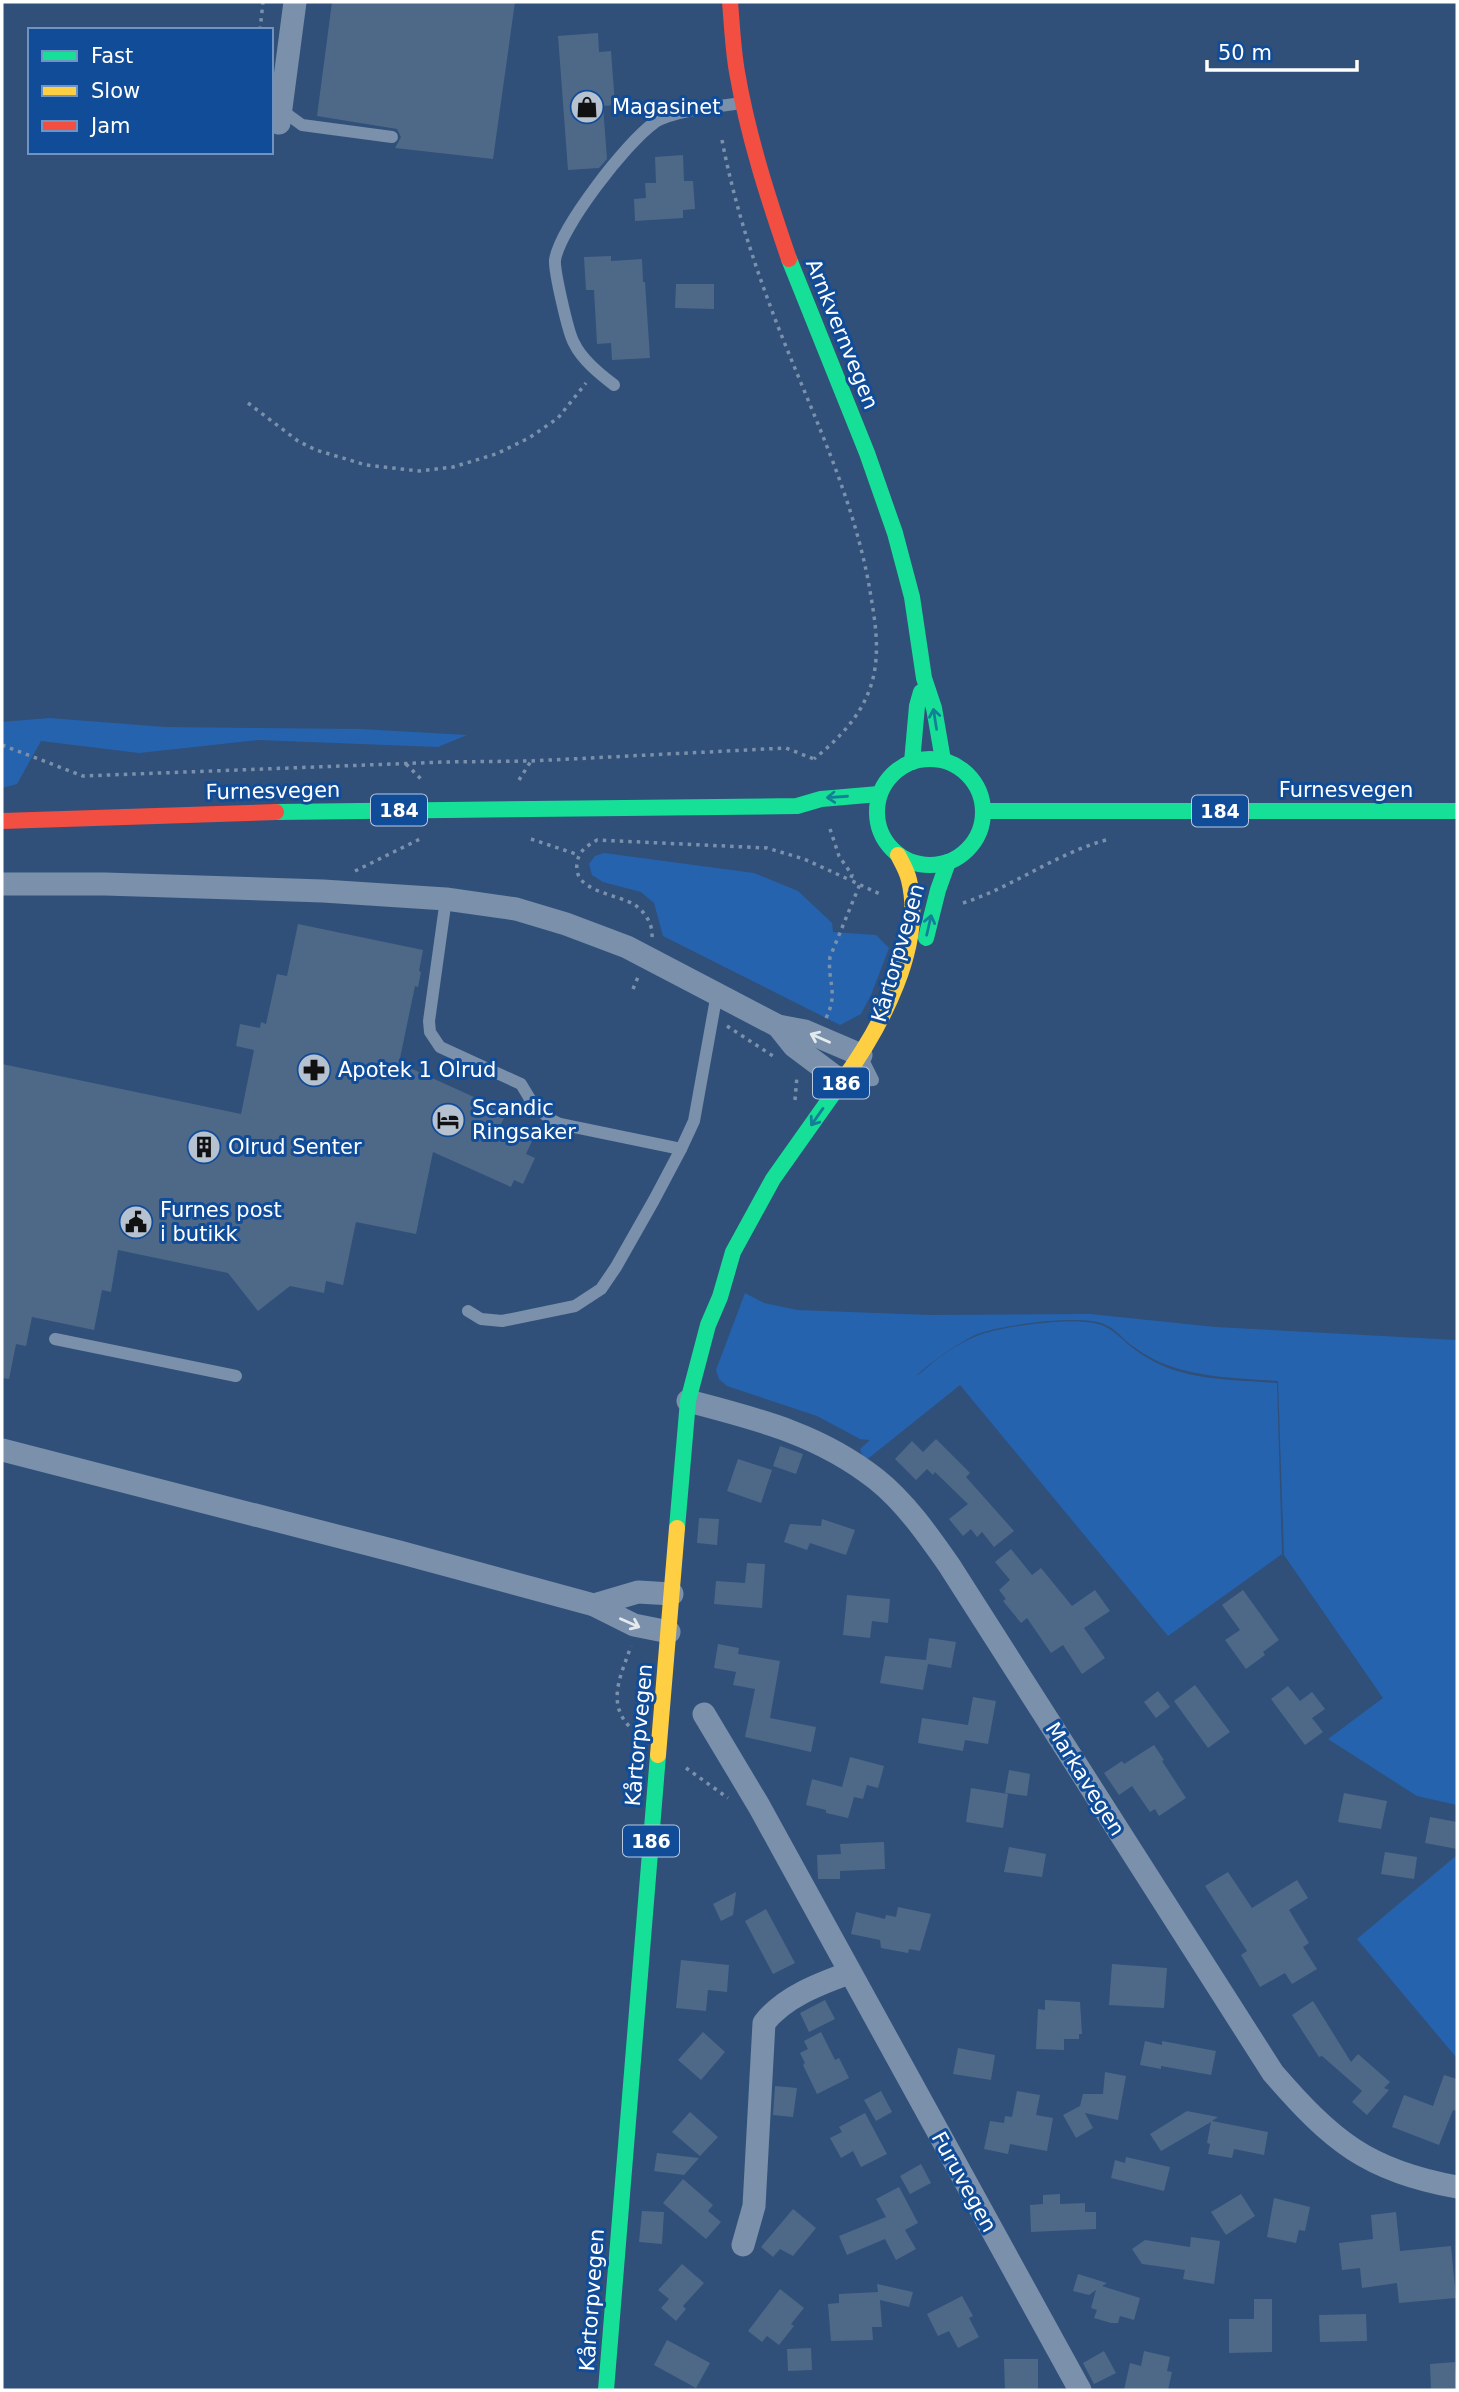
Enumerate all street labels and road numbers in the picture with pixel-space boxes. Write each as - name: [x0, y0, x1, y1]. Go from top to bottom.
- street label: Arnkvernvegen: [801, 255, 883, 413]
- street label: Furnesvegen: [206, 778, 340, 804]
- street label: Furnesvegen: [1279, 778, 1413, 802]
- road number: 184: [371, 794, 427, 825]
- road number: 184: [1192, 796, 1248, 826]
- street label: Kårtorpvegen: [866, 881, 929, 1025]
- road number: 186: [813, 1068, 869, 1098]
- street label: Kårtorpvegen: [620, 1663, 657, 1807]
- street label: Markavegen: [1041, 1718, 1129, 1840]
- road number: 186: [623, 1826, 679, 1856]
- street label: Furuvegen: [927, 2128, 1001, 2236]
- street label: Kårtorpvegen: [574, 2228, 609, 2372]

